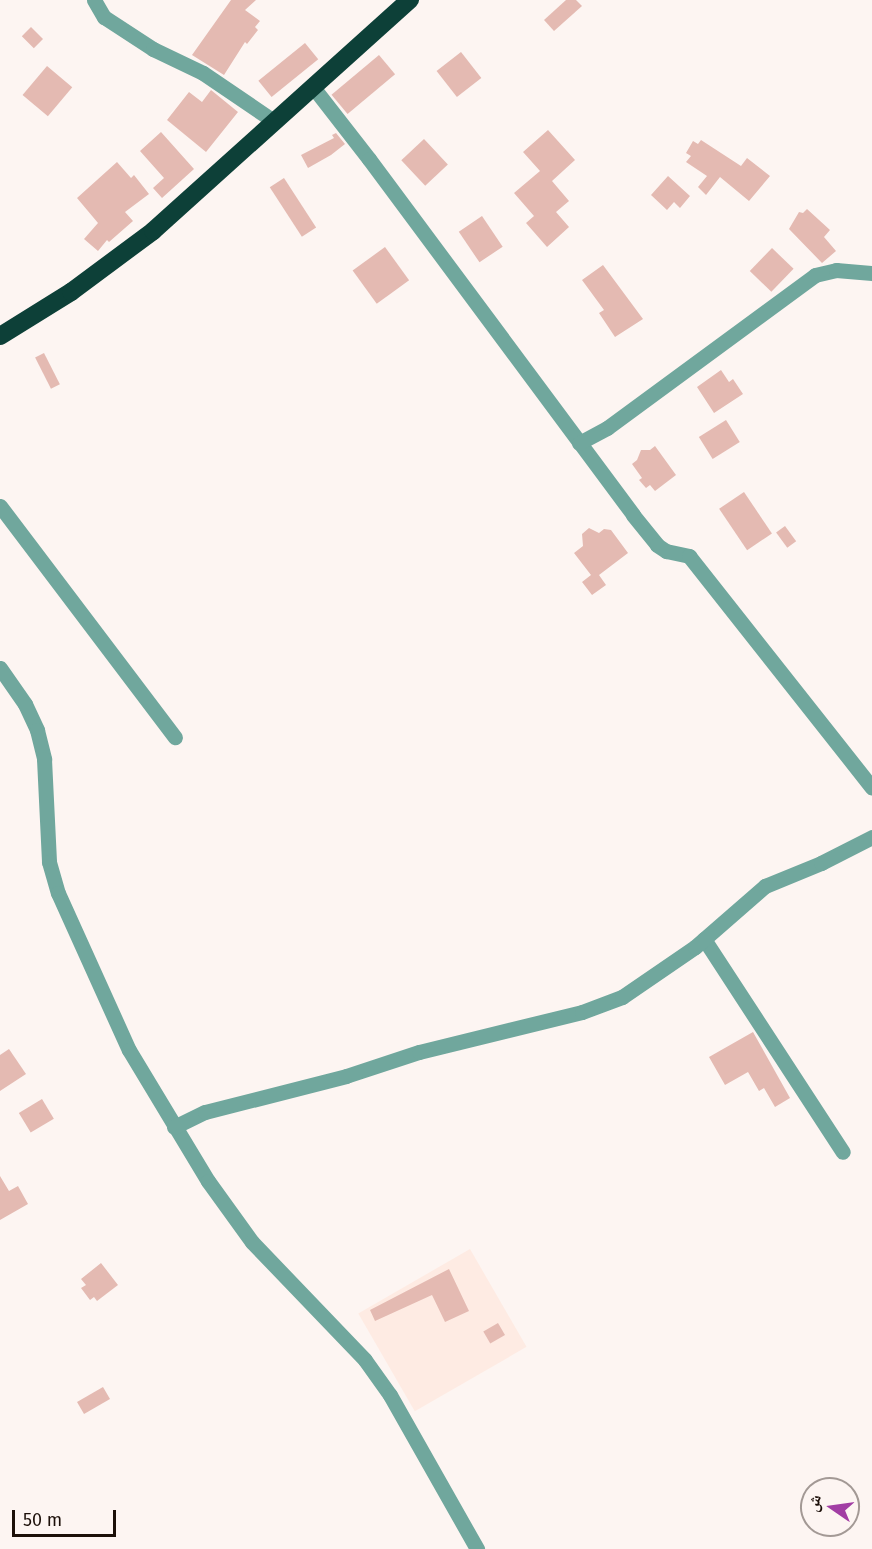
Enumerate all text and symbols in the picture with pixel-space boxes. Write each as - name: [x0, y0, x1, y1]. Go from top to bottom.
- north arrow: [800, 1477, 860, 1537]
- text: ش: [803, 1493, 825, 1514]
- scale bar: [15, 1498, 118, 1536]
- text: 50 m: [23, 1509, 62, 1531]

